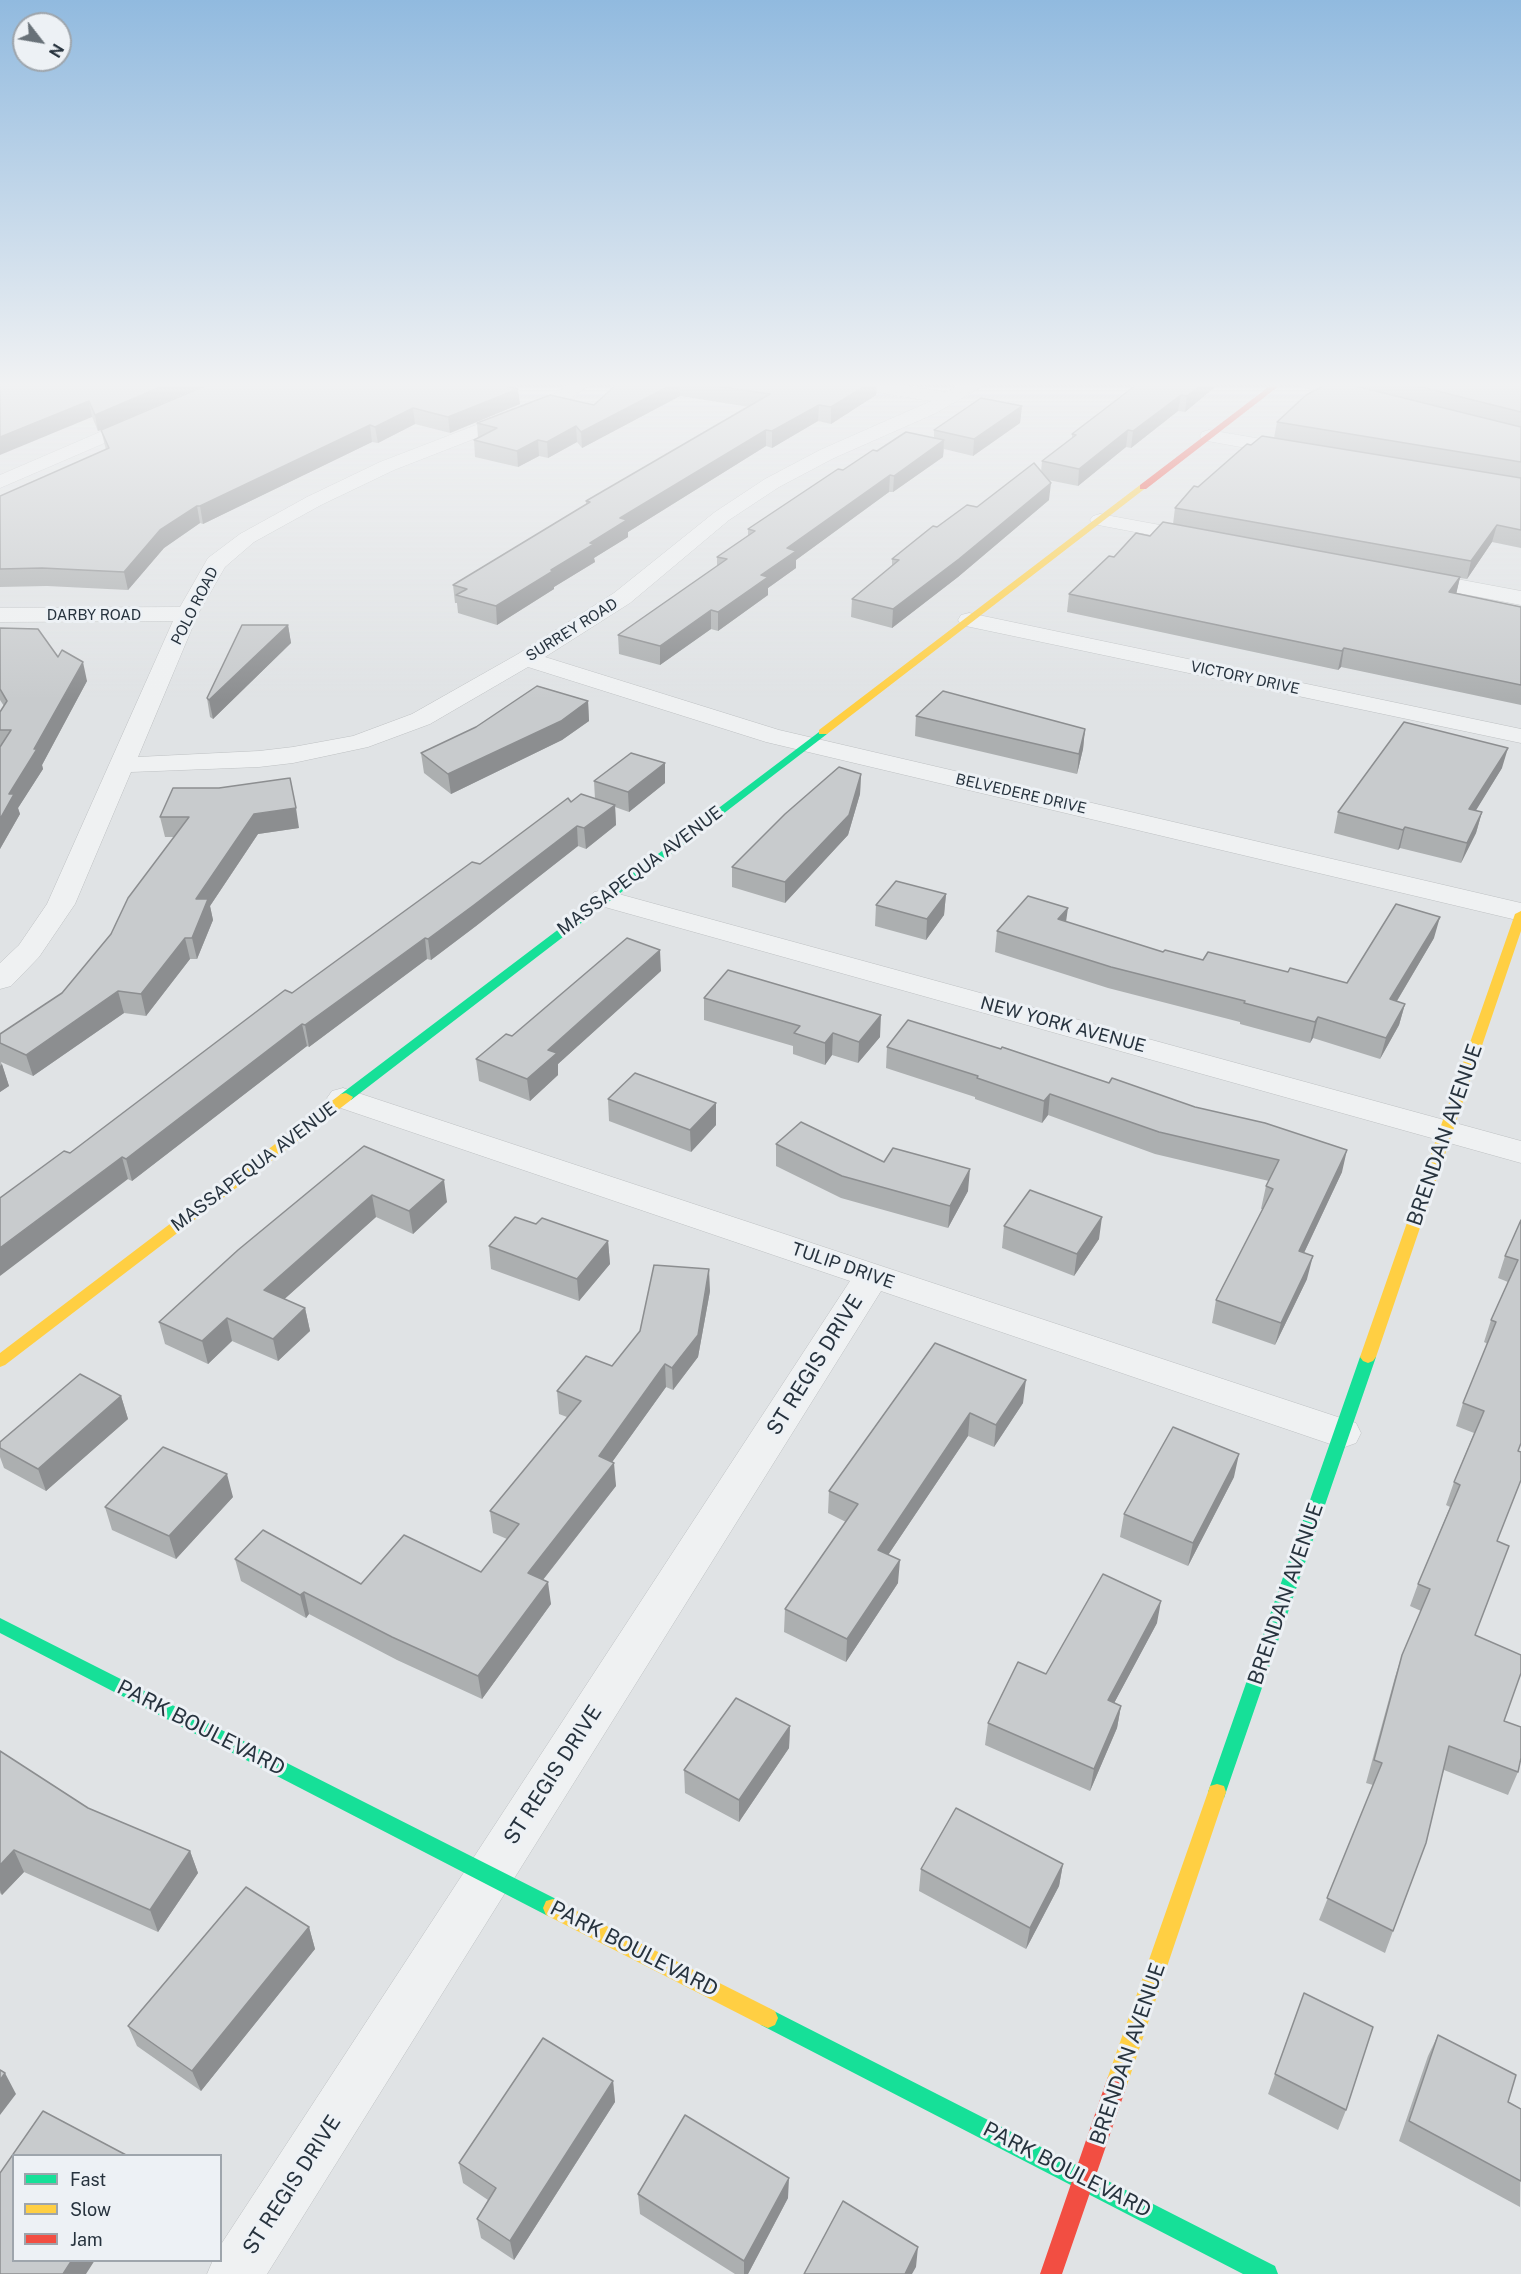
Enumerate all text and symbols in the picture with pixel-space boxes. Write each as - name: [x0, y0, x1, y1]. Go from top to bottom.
- north arrow: [12, 12, 72, 72]
- text: N: [45, 40, 68, 61]
- street label: POLO ROAD: [168, 564, 222, 648]
- street label: SURREY ROAD: [523, 595, 621, 665]
- street label: DARBY ROAD: [47, 606, 141, 624]
- street label: VICTORY DRIVE: [1189, 658, 1301, 698]
- street label: BELVEDERE DRIVE: [954, 770, 1088, 818]
- street label: MASSAPEQUA AVENUE: [553, 802, 727, 940]
- street label: NEW YORK AVENUE: [978, 993, 1148, 1057]
- street label: BRENDAN AVENUE: [1402, 1041, 1488, 1229]
- street label: MASSAPEQUA AVENUE: [167, 1098, 341, 1236]
- street label: TULIP DRIVE: [789, 1238, 897, 1294]
- street label: ST REGIS DRIVE: [762, 1290, 868, 1440]
- street label: BRENDAN AVENUE: [1243, 1500, 1329, 1688]
- street label: PARK BOULEVARD: [113, 1675, 289, 1781]
- street label: ST REGIS DRIVE: [499, 1701, 607, 1849]
- street label: PARK BOULEVARD: [546, 1896, 722, 2002]
- street label: BRENDAN AVENUE: [1085, 1960, 1171, 2148]
- street label: ST REGIS DRIVE: [238, 2111, 346, 2259]
- street label: PARK BOULEVARD: [979, 2117, 1155, 2223]
- legend: [12, 2154, 222, 2262]
- text: Fast: [70, 2169, 106, 2190]
- text: Slow: [70, 2199, 111, 2220]
- text: Jam: [70, 2229, 103, 2250]

